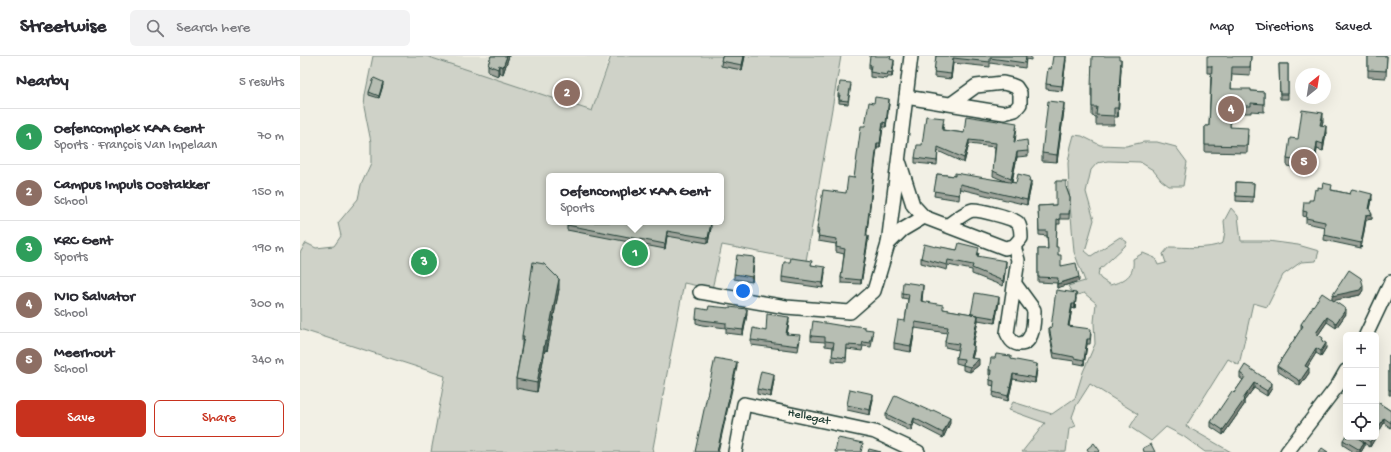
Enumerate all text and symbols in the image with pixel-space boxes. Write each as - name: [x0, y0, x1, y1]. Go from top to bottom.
- search box: [130, 10, 410, 46]
- text: Streetwise: [20, 16, 106, 39]
- icon: search: [144, 17, 166, 39]
- text: Search here: [176, 19, 250, 37]
- text: Map: [1210, 19, 1234, 36]
- text: Directions: [1256, 19, 1313, 36]
- text: Saved: [1335, 19, 1371, 36]
- north arrow: [1295, 68, 1331, 104]
- text: Nearby: [16, 72, 69, 92]
- text: 5 results: [239, 75, 284, 90]
- pin: 2: [554, 78, 580, 108]
- pin: 4: [1218, 94, 1244, 124]
- text: Oefencomplex KAA Gent: [54, 120, 204, 138]
- text: 1: [26, 129, 32, 144]
- text: 70 m: [258, 129, 284, 144]
- text: Sports · François Van Impelaan: [54, 138, 217, 153]
- pin: 5: [1291, 147, 1317, 177]
- popup: [546, 173, 724, 225]
- text: Campus Impuls Oostakker: [54, 176, 209, 194]
- text: Oefencomplex KAA Gent: [560, 183, 710, 201]
- text: 2: [26, 185, 32, 200]
- text: 150 m: [252, 185, 284, 200]
- text: School: [54, 194, 88, 209]
- text: Sports: [560, 201, 594, 216]
- text: KRC Gent: [54, 232, 112, 250]
- pin: 1: [622, 238, 648, 268]
- text: 3: [26, 241, 32, 256]
- text: 190 m: [253, 241, 284, 256]
- pin: 3: [411, 247, 437, 277]
- text: Sports: [54, 250, 88, 265]
- your location: [733, 281, 753, 301]
- text: IVIO Salvator: [54, 288, 135, 306]
- text: 4: [26, 297, 32, 312]
- text: 300 m: [250, 297, 284, 312]
- text: School: [54, 306, 88, 321]
- map controls: [1343, 332, 1379, 440]
- button: +: [1343, 332, 1379, 368]
- text: Meerhout: [54, 344, 114, 362]
- text: 5: [26, 353, 32, 368]
- text: 340 m: [251, 353, 284, 368]
- text: School: [54, 362, 88, 377]
- button: −: [1343, 368, 1379, 404]
- button: Save: [16, 400, 146, 437]
- button: Share: [154, 400, 284, 437]
- button: locate: [1343, 404, 1379, 440]
- street label: Hellegat: [786, 406, 832, 429]

